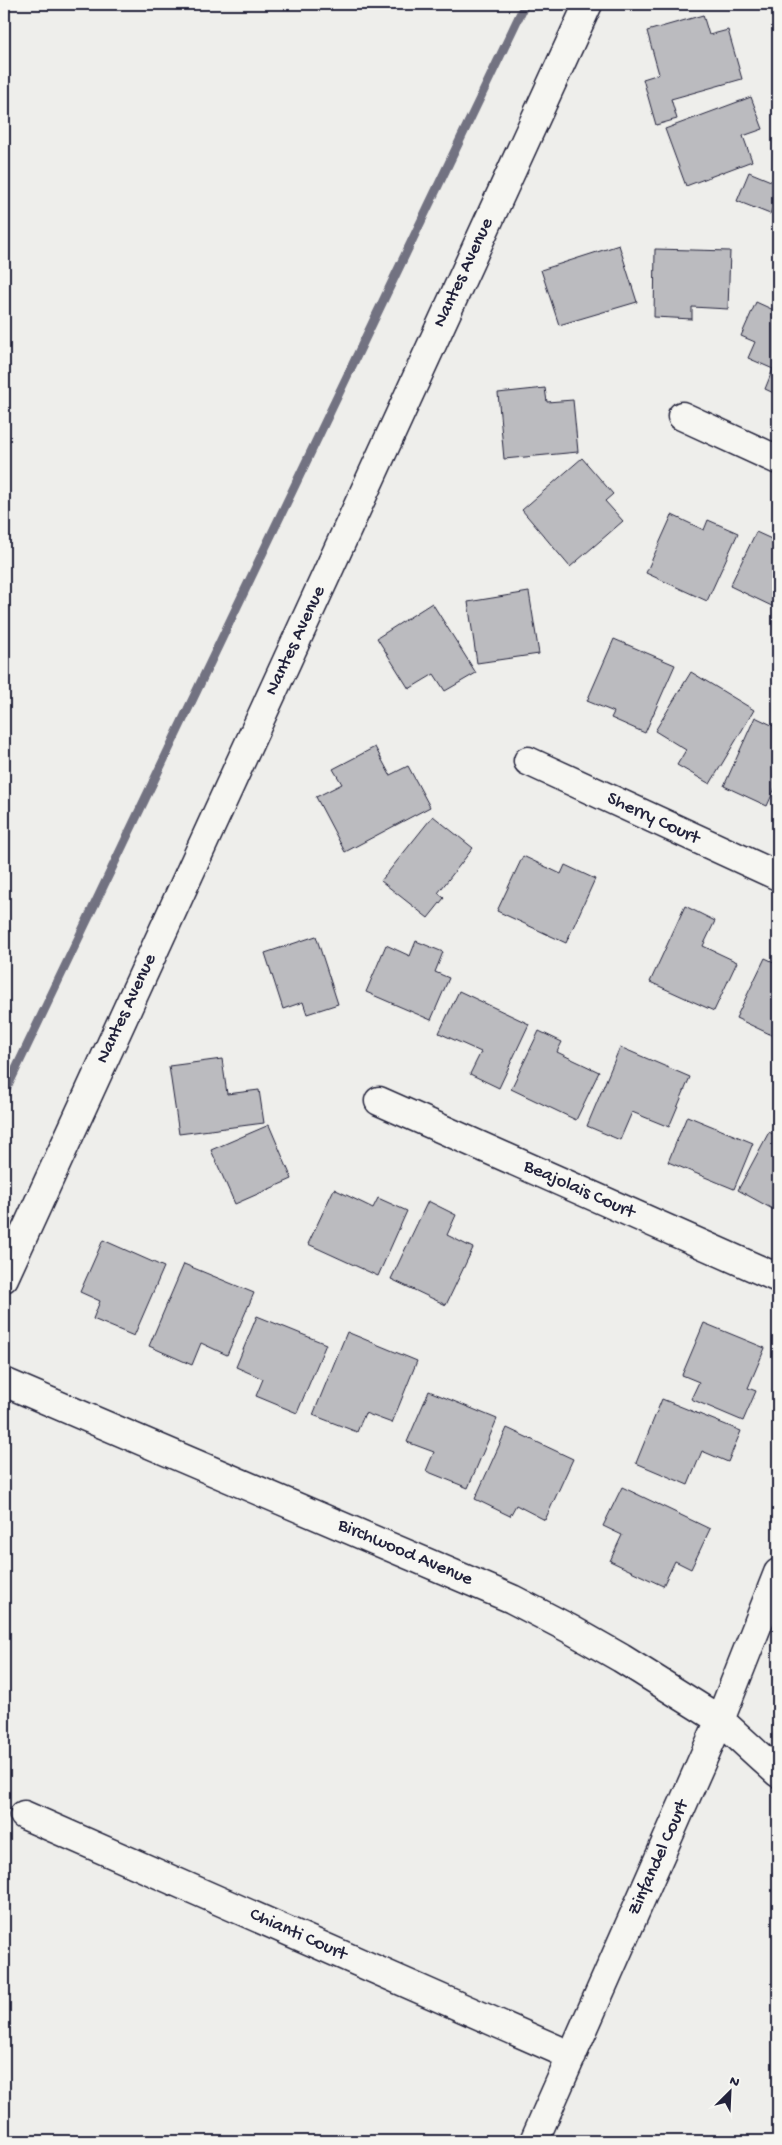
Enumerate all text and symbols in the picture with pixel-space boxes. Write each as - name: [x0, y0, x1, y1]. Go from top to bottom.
- street label: Nantes Avenue: [429, 214, 499, 331]
- street label: Nantes Avenue: [261, 582, 331, 699]
- street label: Sherry Court: [603, 788, 705, 851]
- street label: Nantes Avenue: [92, 950, 162, 1067]
- street label: Beajolais Court: [519, 1155, 640, 1226]
- street label: Birchwood Avenue: [333, 1514, 476, 1592]
- street label: Zinfandel Court: [623, 1795, 696, 1919]
- street label: Chianti Court: [246, 1903, 352, 1968]
- north arrow: [704, 2068, 754, 2118]
- text: N: [727, 2073, 742, 2092]

